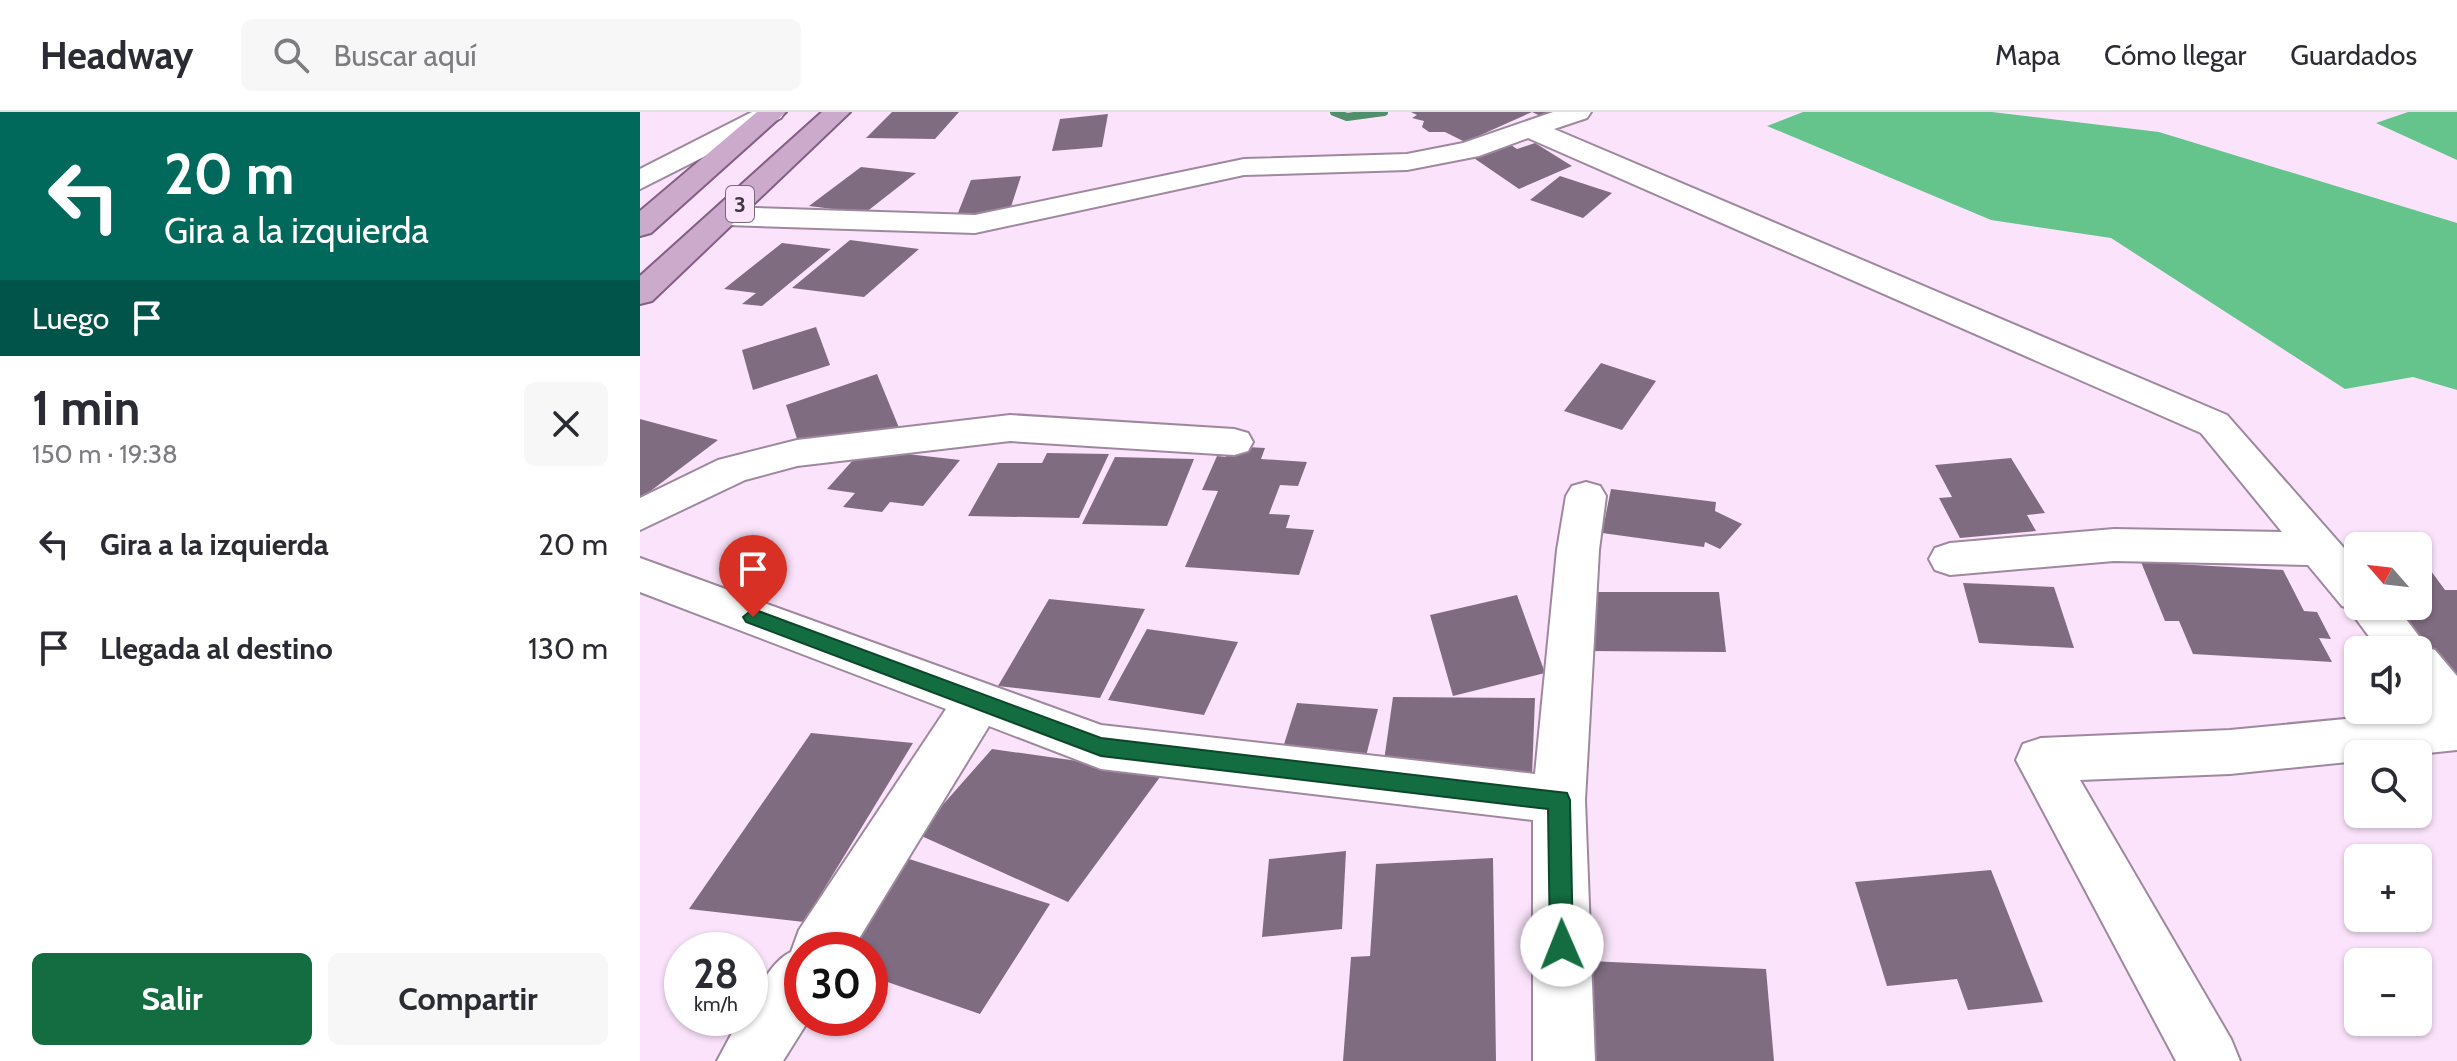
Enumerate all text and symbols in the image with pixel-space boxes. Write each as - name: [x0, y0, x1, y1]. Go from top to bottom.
- search box: [241, 19, 801, 91]
- text: Headway: [40, 32, 193, 79]
- icon: search: [269, 33, 313, 77]
- text: Buscar aquí: [333, 37, 477, 74]
- text: Mapa: [1995, 38, 2060, 72]
- text: Cómo llegar: [2104, 38, 2246, 72]
- text: Guardados: [2290, 38, 2417, 72]
- text: 20 m: [164, 140, 294, 208]
- icon: left: [32, 144, 136, 248]
- road number: 3: [726, 186, 754, 222]
- text: Gira a la izquierda: [164, 208, 429, 252]
- icon: arrive: [125, 296, 169, 340]
- text: Luego: [32, 300, 109, 337]
- text: 1 min: [32, 379, 140, 437]
- button: close: [524, 382, 608, 466]
- text: 150 m · 19:38: [32, 438, 178, 470]
- icon: left: [32, 522, 76, 566]
- text: Gira a la izquierda: [100, 526, 329, 563]
- text: 20 m: [538, 526, 608, 563]
- north arrow: [2344, 532, 2432, 620]
- map controls: [2344, 532, 2432, 1036]
- pin: [719, 535, 787, 617]
- icon: arrive: [731, 547, 775, 591]
- icon: arrive: [32, 626, 76, 670]
- text: Llegada al destino: [100, 630, 333, 667]
- text: 130 m: [528, 630, 608, 667]
- button: sound: [2344, 636, 2432, 724]
- button: search: [2344, 740, 2432, 828]
- button: +: [2344, 844, 2432, 932]
- position arrow: [1520, 903, 1604, 987]
- speed limit sign: 30: [784, 932, 888, 1036]
- button: −: [2344, 948, 2432, 1036]
- text: 28: [693, 949, 739, 998]
- button: Salir: [32, 953, 312, 1045]
- button: Compartir: [328, 953, 608, 1045]
- text: km/h: [694, 992, 738, 1016]

